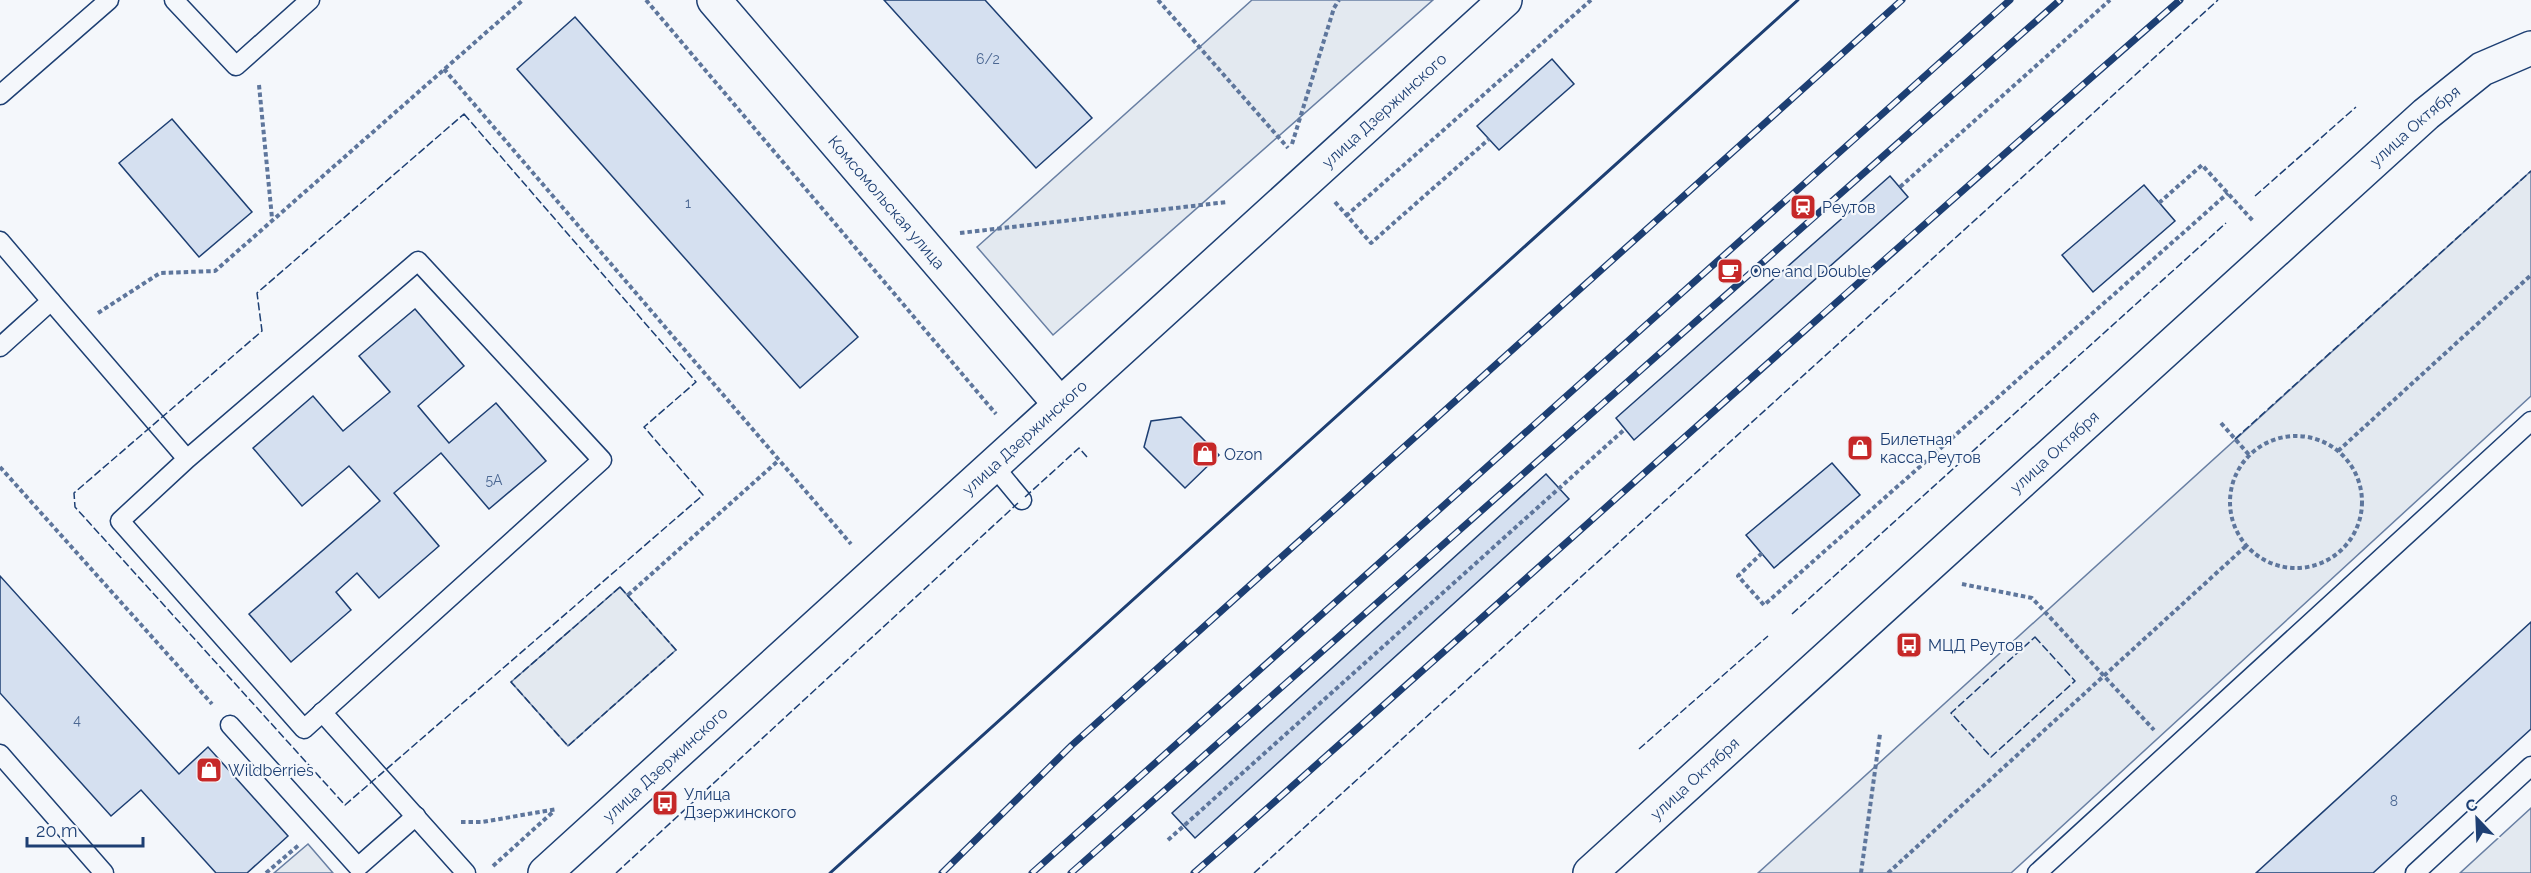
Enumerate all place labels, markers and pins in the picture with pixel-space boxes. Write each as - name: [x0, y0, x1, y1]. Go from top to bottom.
- station icon: Реутов: [1788, 192, 1818, 222]
- place label: Реутов: [1822, 198, 1876, 217]
- cafe icon: One and Double: [1715, 256, 1745, 286]
- place label: One and Double: [1750, 262, 1871, 281]
- place label: Билетная касса Реутов: [1880, 430, 1981, 467]
- shop icon: Билетная касса Реутов: [1845, 433, 1875, 463]
- shop icon: Ozon: [1190, 439, 1220, 469]
- place label: Ozon: [1224, 445, 1263, 464]
- bus stop icon: МЦД Реутов: [1894, 630, 1924, 660]
- place label: МЦД Реутов: [1928, 636, 2023, 655]
- shop icon: Wildberries: [194, 755, 224, 785]
- place label: Wildberries: [228, 761, 314, 780]
- place label: Улица Дзержинского: [684, 785, 796, 822]
- bus stop icon: Улица Дзержинского: [650, 788, 680, 818]

